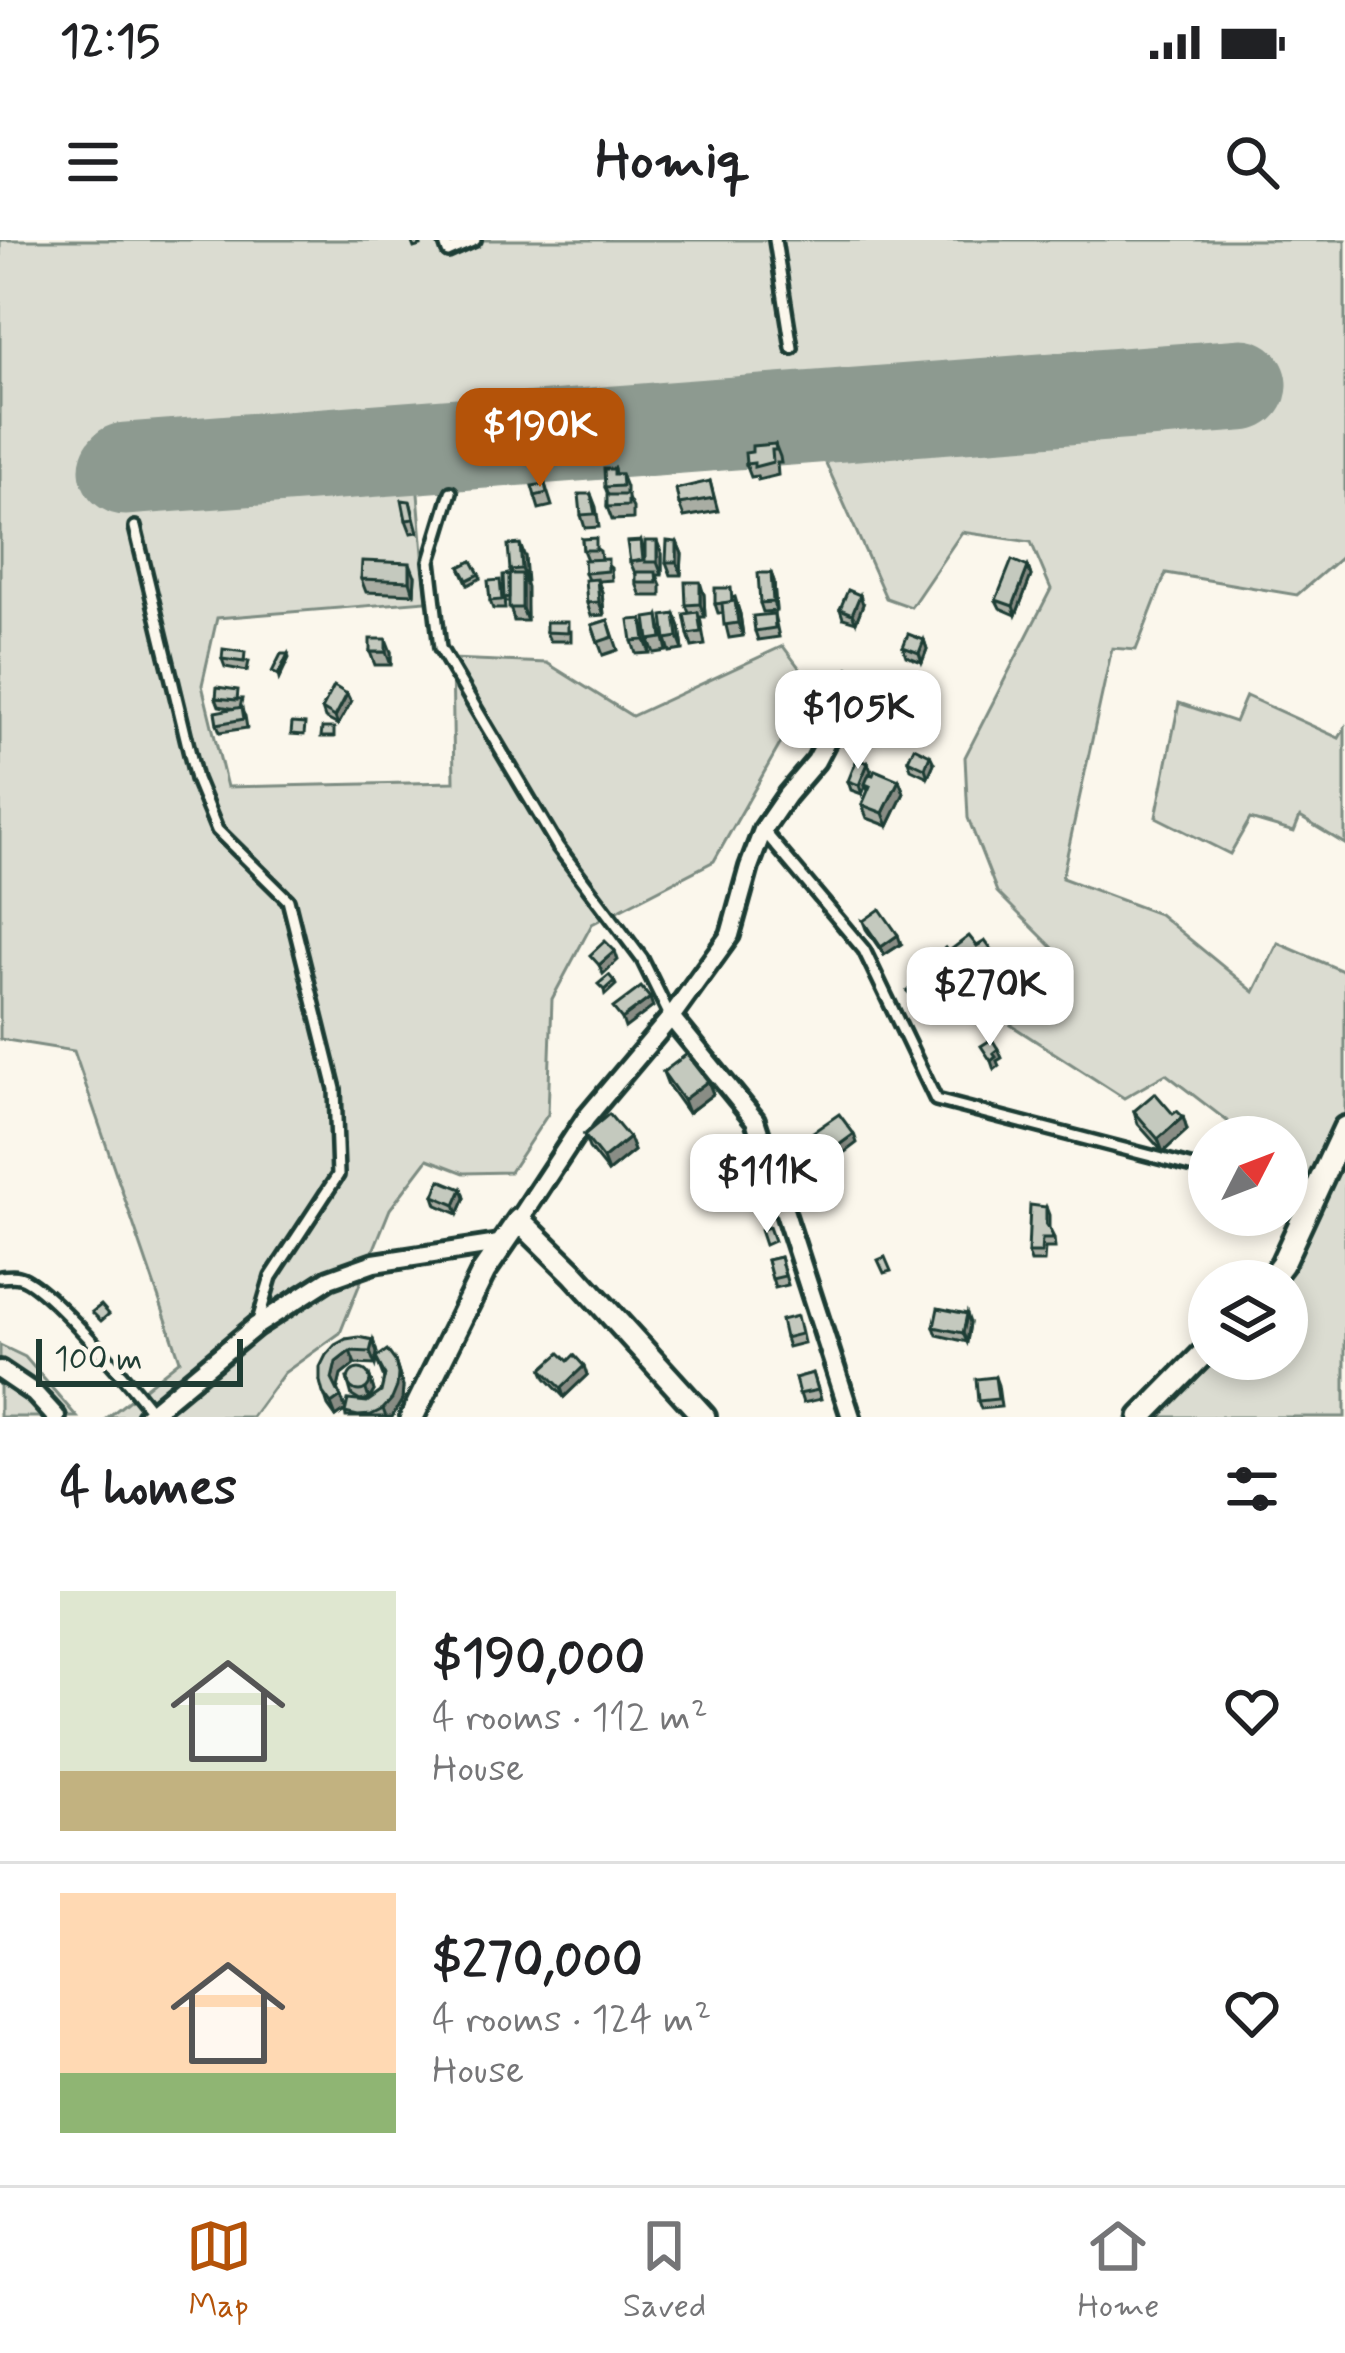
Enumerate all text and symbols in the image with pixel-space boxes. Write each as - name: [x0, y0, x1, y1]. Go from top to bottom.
- text: 12:15: [60, 13, 160, 72]
- text: Homiq: [595, 127, 750, 198]
- icon: menu: [60, 129, 126, 195]
- icon: search: [1219, 129, 1285, 195]
- pin: $190K: [456, 388, 624, 490]
- text: $190K: [483, 401, 597, 452]
- pin: $105K: [774, 670, 942, 772]
- text: $105K: [802, 683, 914, 734]
- pin: $270K: [906, 947, 1074, 1049]
- text: $270K: [934, 960, 1046, 1011]
- north arrow: [1188, 1116, 1308, 1236]
- map controls: [1188, 1116, 1308, 1380]
- pin: $111K: [683, 1134, 851, 1236]
- text: $111K: [717, 1147, 817, 1198]
- button: layers: [1188, 1260, 1308, 1380]
- scale bar: [36, 1333, 243, 1386]
- text: 100 m: [54, 1338, 143, 1382]
- text: 4 homes: [60, 1456, 237, 1522]
- icon: filters: [1219, 1456, 1285, 1522]
- text: $190,000: [432, 1627, 645, 1693]
- icon: home: [156, 1639, 300, 1783]
- icon: heart: [1219, 1678, 1285, 1744]
- text: 4 rooms · 112 m²: [432, 1693, 708, 1744]
- text: House: [432, 1744, 524, 1795]
- text: $270,000: [432, 1929, 643, 1995]
- icon: home: [156, 1941, 300, 2085]
- icon: heart: [1219, 1980, 1285, 2046]
- text: 4 rooms · 124 m²: [432, 1995, 711, 2046]
- text: House: [432, 2046, 524, 2097]
- tab: Map: [186, 2213, 252, 2329]
- tab: Saved: [623, 2213, 706, 2329]
- tab: Home: [1077, 2213, 1159, 2329]

